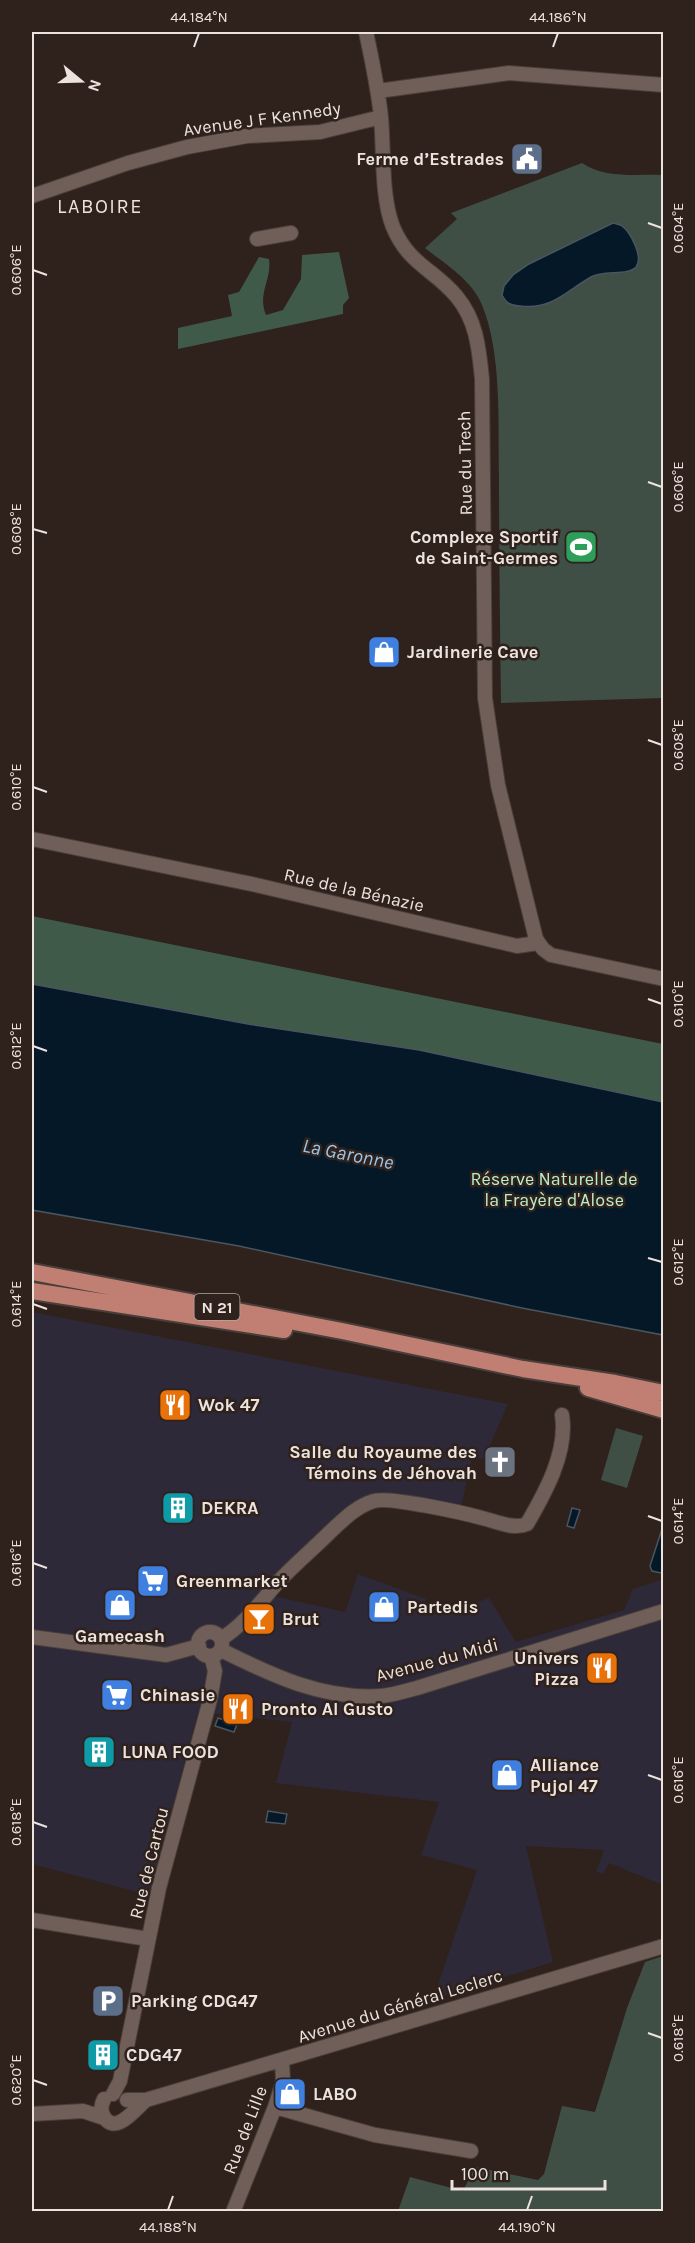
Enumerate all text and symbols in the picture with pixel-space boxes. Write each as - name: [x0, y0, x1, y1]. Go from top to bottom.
- text: 44.184°N: [170, 8, 228, 26]
- text: 44.186°N: [529, 8, 587, 26]
- north arrow: [51, 51, 111, 111]
- text: N: [84, 77, 106, 94]
- street label: Avenue J F Kennedy: [182, 97, 343, 141]
- public building icon: Ferme d’Estrades: [509, 141, 545, 177]
- place label: Ferme d’Estrades: [356, 148, 504, 170]
- district label: LABOIRE: [57, 195, 143, 218]
- text: 0.604°E: [669, 203, 687, 254]
- text: 0.606°E: [7, 244, 25, 296]
- street label: Rue du Trech: [453, 410, 477, 516]
- text: 0.606°E: [669, 461, 687, 513]
- text: 0.608°E: [7, 503, 25, 555]
- place label: Complexe Sportif de Saint-Germes: [410, 526, 558, 569]
- sports icon: Complexe Sportif de Saint-Germes: [563, 529, 599, 565]
- shop icon: Jardinerie Cave: [366, 634, 402, 670]
- place label: Jardinerie Cave: [407, 641, 538, 663]
- text: 0.608°E: [669, 719, 687, 771]
- text: 0.610°E: [7, 763, 25, 811]
- street label: Rue de la Bénazie: [282, 863, 426, 917]
- text: 0.610°E: [669, 980, 687, 1028]
- text: 0.612°E: [7, 1022, 25, 1070]
- water label: La Garonne: [301, 1134, 395, 1174]
- park label: Réserve Naturelle de la Frayère d'Alose: [470, 1168, 638, 1211]
- text: 0.612°E: [669, 1238, 687, 1286]
- text: 0.614°E: [7, 1280, 25, 1328]
- road number: N 21: [194, 1294, 240, 1320]
- restaurant icon: Wok 47: [157, 1387, 193, 1423]
- place label: Wok 47: [198, 1394, 259, 1416]
- place label: Salle du Royaume des Témoins de Jéhovah: [289, 1441, 477, 1484]
- church icon: Salle du Royaume des Témoins de Jéhovah: [482, 1444, 518, 1480]
- building icon: DEKRA: [160, 1490, 196, 1526]
- place label: DEKRA: [201, 1497, 259, 1519]
- text: 0.614°E: [669, 1497, 687, 1545]
- text: 0.616°E: [7, 1539, 25, 1587]
- supermarket icon: Greenmarket: [135, 1563, 171, 1599]
- place label: Greenmarket: [176, 1570, 288, 1592]
- shop icon: Gamecash: [102, 1587, 138, 1623]
- shop icon: Partedis: [366, 1589, 402, 1625]
- place label: Partedis: [407, 1596, 478, 1618]
- bar icon: Brut: [241, 1601, 277, 1637]
- place label: Brut: [282, 1608, 319, 1630]
- place label: Gamecash: [75, 1625, 165, 1647]
- street label: Avenue du Midi: [373, 1633, 501, 1687]
- place label: Univers Pizza: [514, 1647, 579, 1690]
- restaurant icon: Univers Pizza: [584, 1650, 620, 1686]
- supermarket icon: Chinasie: [99, 1677, 135, 1713]
- place label: Chinasie: [140, 1684, 215, 1706]
- restaurant icon: Pronto Al Gusto: [220, 1691, 256, 1727]
- place label: Pronto Al Gusto: [261, 1698, 393, 1720]
- building icon: LUNA FOOD: [81, 1734, 117, 1770]
- place label: LUNA FOOD: [122, 1741, 219, 1763]
- place label: Alliance Pujol 47: [530, 1754, 599, 1797]
- text: 0.616°E: [669, 1756, 687, 1804]
- shop icon: Alliance Pujol 47: [489, 1757, 525, 1793]
- text: 0.618°E: [7, 1798, 25, 1846]
- street label: Rue de Cartou: [124, 1805, 174, 1921]
- street label: Avenue du Général Leclerc: [295, 1964, 505, 2048]
- parking icon: Parking CDG47: [90, 1983, 126, 2019]
- place label: Parking CDG47: [131, 1990, 257, 2012]
- text: 0.618°E: [669, 2014, 687, 2062]
- building icon: CDG47: [85, 2037, 121, 2073]
- place label: CDG47: [126, 2044, 182, 2066]
- text: 0.620°E: [7, 2054, 25, 2106]
- shop icon: LABO: [272, 2076, 308, 2112]
- street label: Rue de Lille: [218, 2083, 272, 2177]
- place label: LABO: [313, 2083, 357, 2105]
- scale bar: [452, 2153, 605, 2191]
- text: 100 m: [461, 2163, 509, 2185]
- text: 44.188°N: [139, 2218, 197, 2236]
- text: 44.190°N: [498, 2218, 556, 2236]

